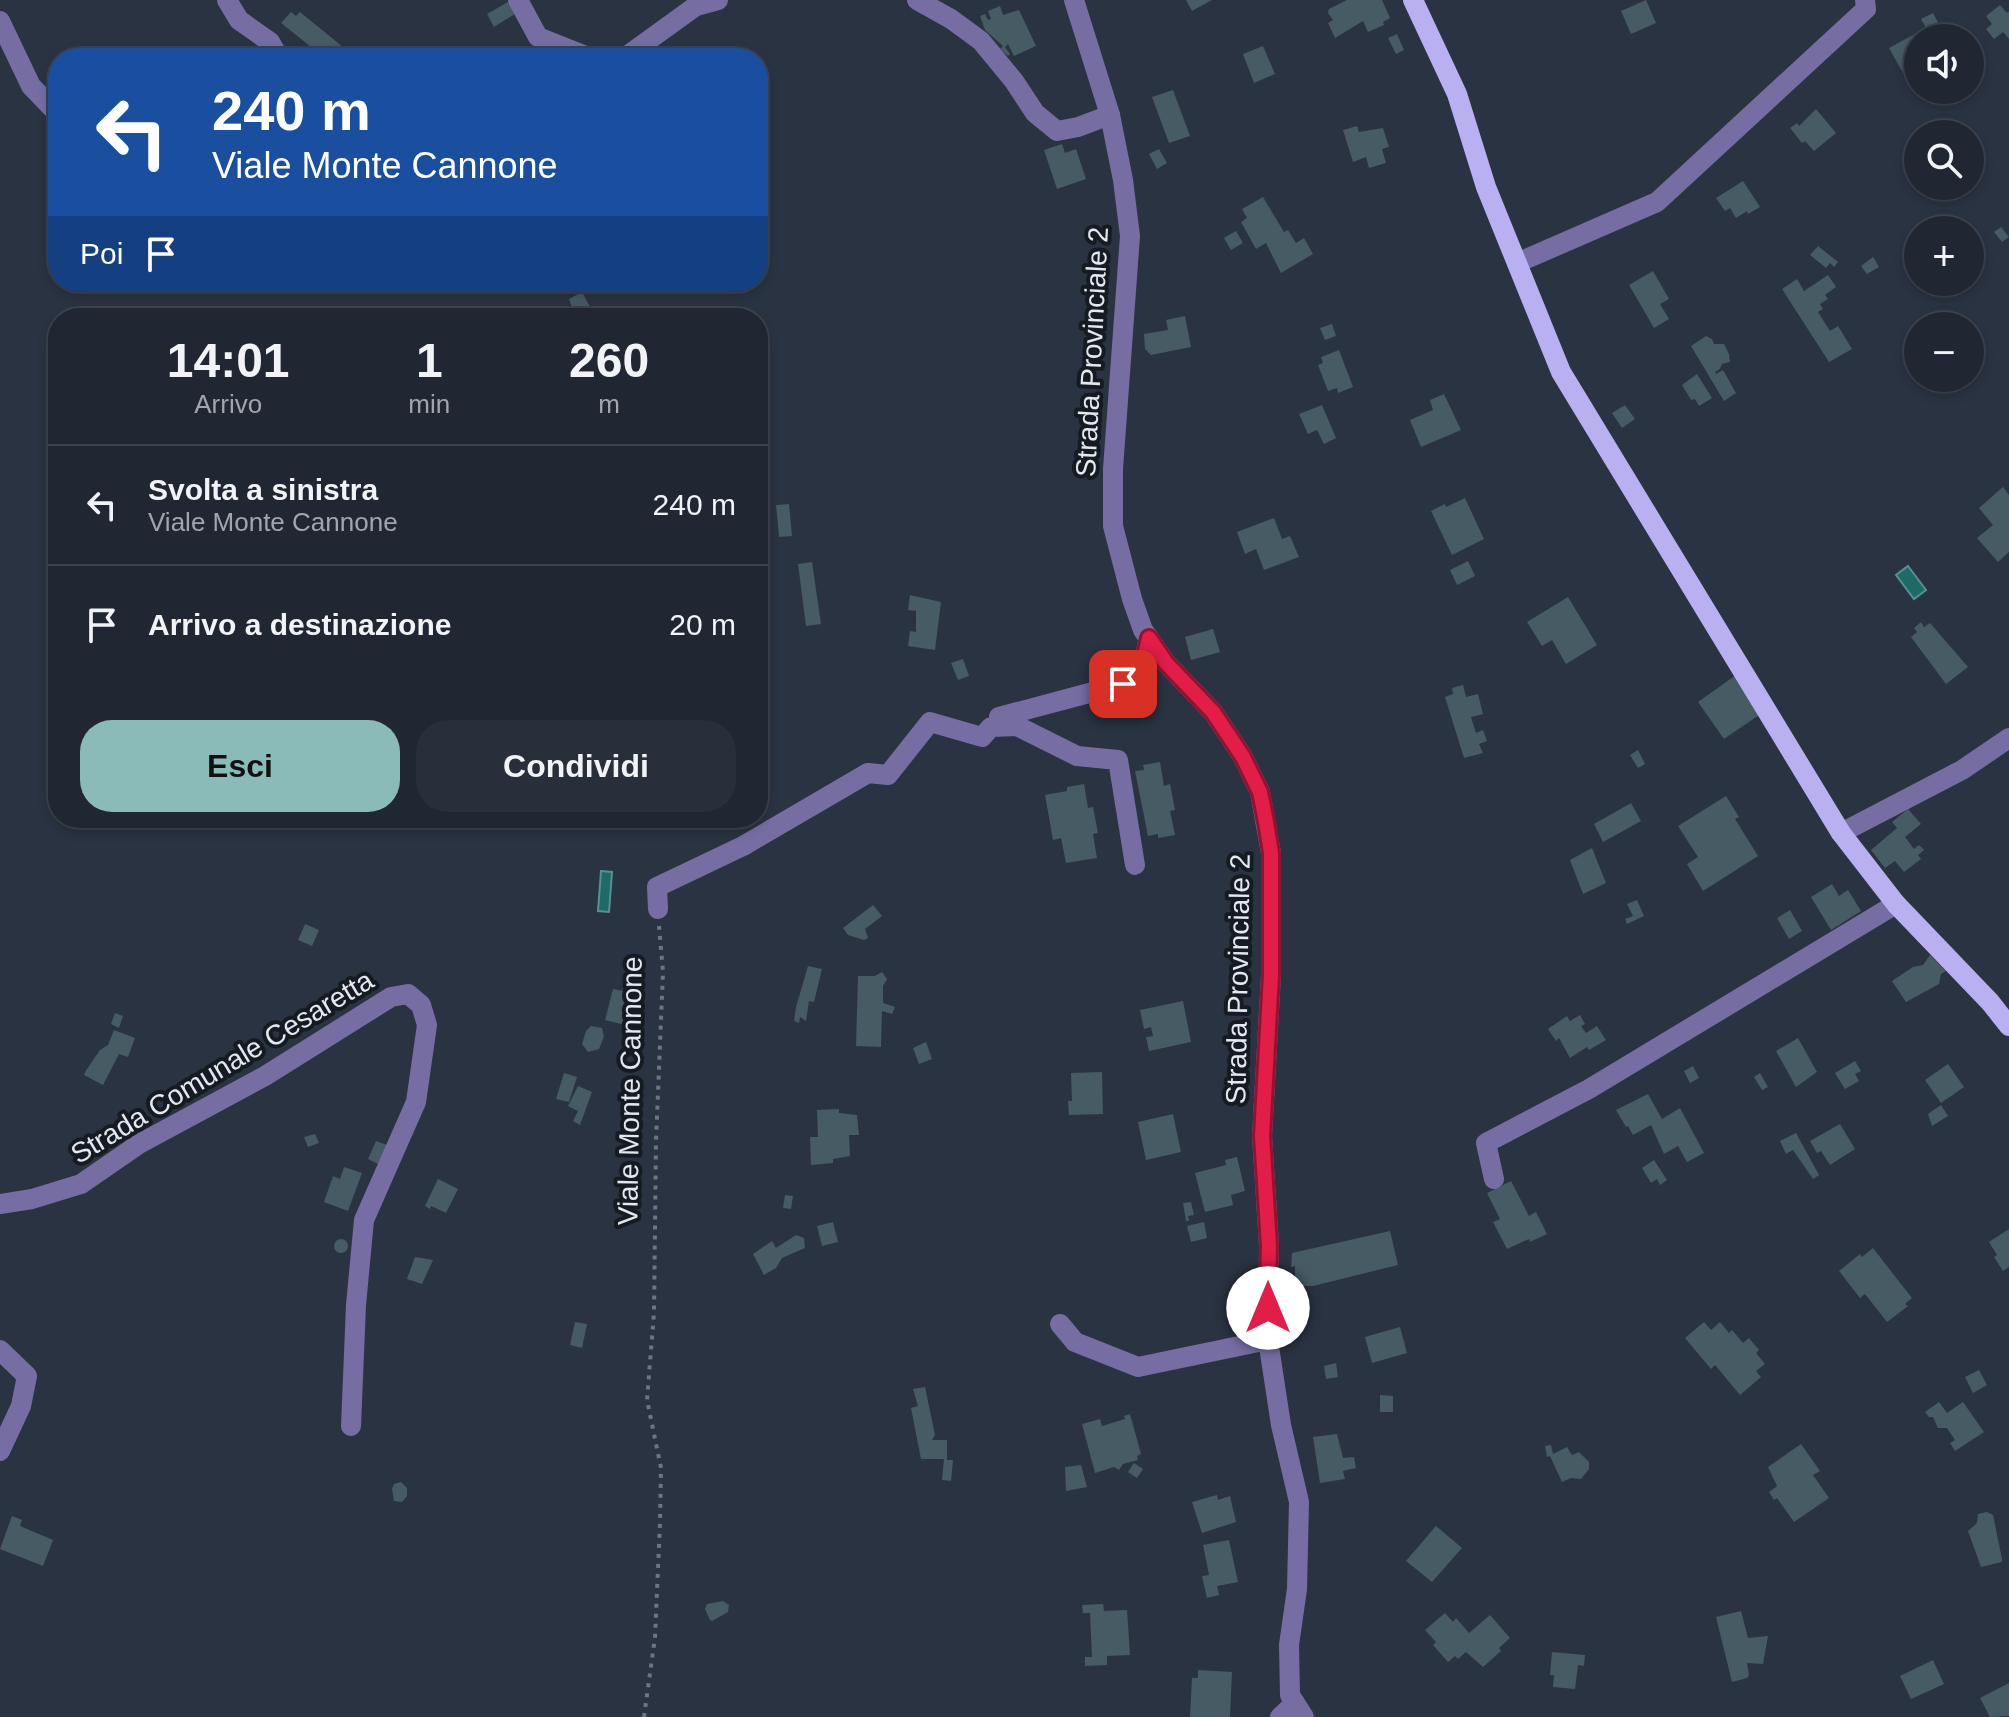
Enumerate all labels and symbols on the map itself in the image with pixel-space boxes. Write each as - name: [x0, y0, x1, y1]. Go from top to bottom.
- street label: Strada Provinciale 2: [1070, 226, 1114, 478]
- pin: [1089, 650, 1157, 718]
- street label: Strada Provinciale 2: [1220, 853, 1256, 1105]
- street label: Viale Monte Cannone: [612, 956, 648, 1226]
- street label: Strada Comunale Cesaretta: [65, 964, 379, 1170]
- position arrow: [1226, 1266, 1310, 1350]

